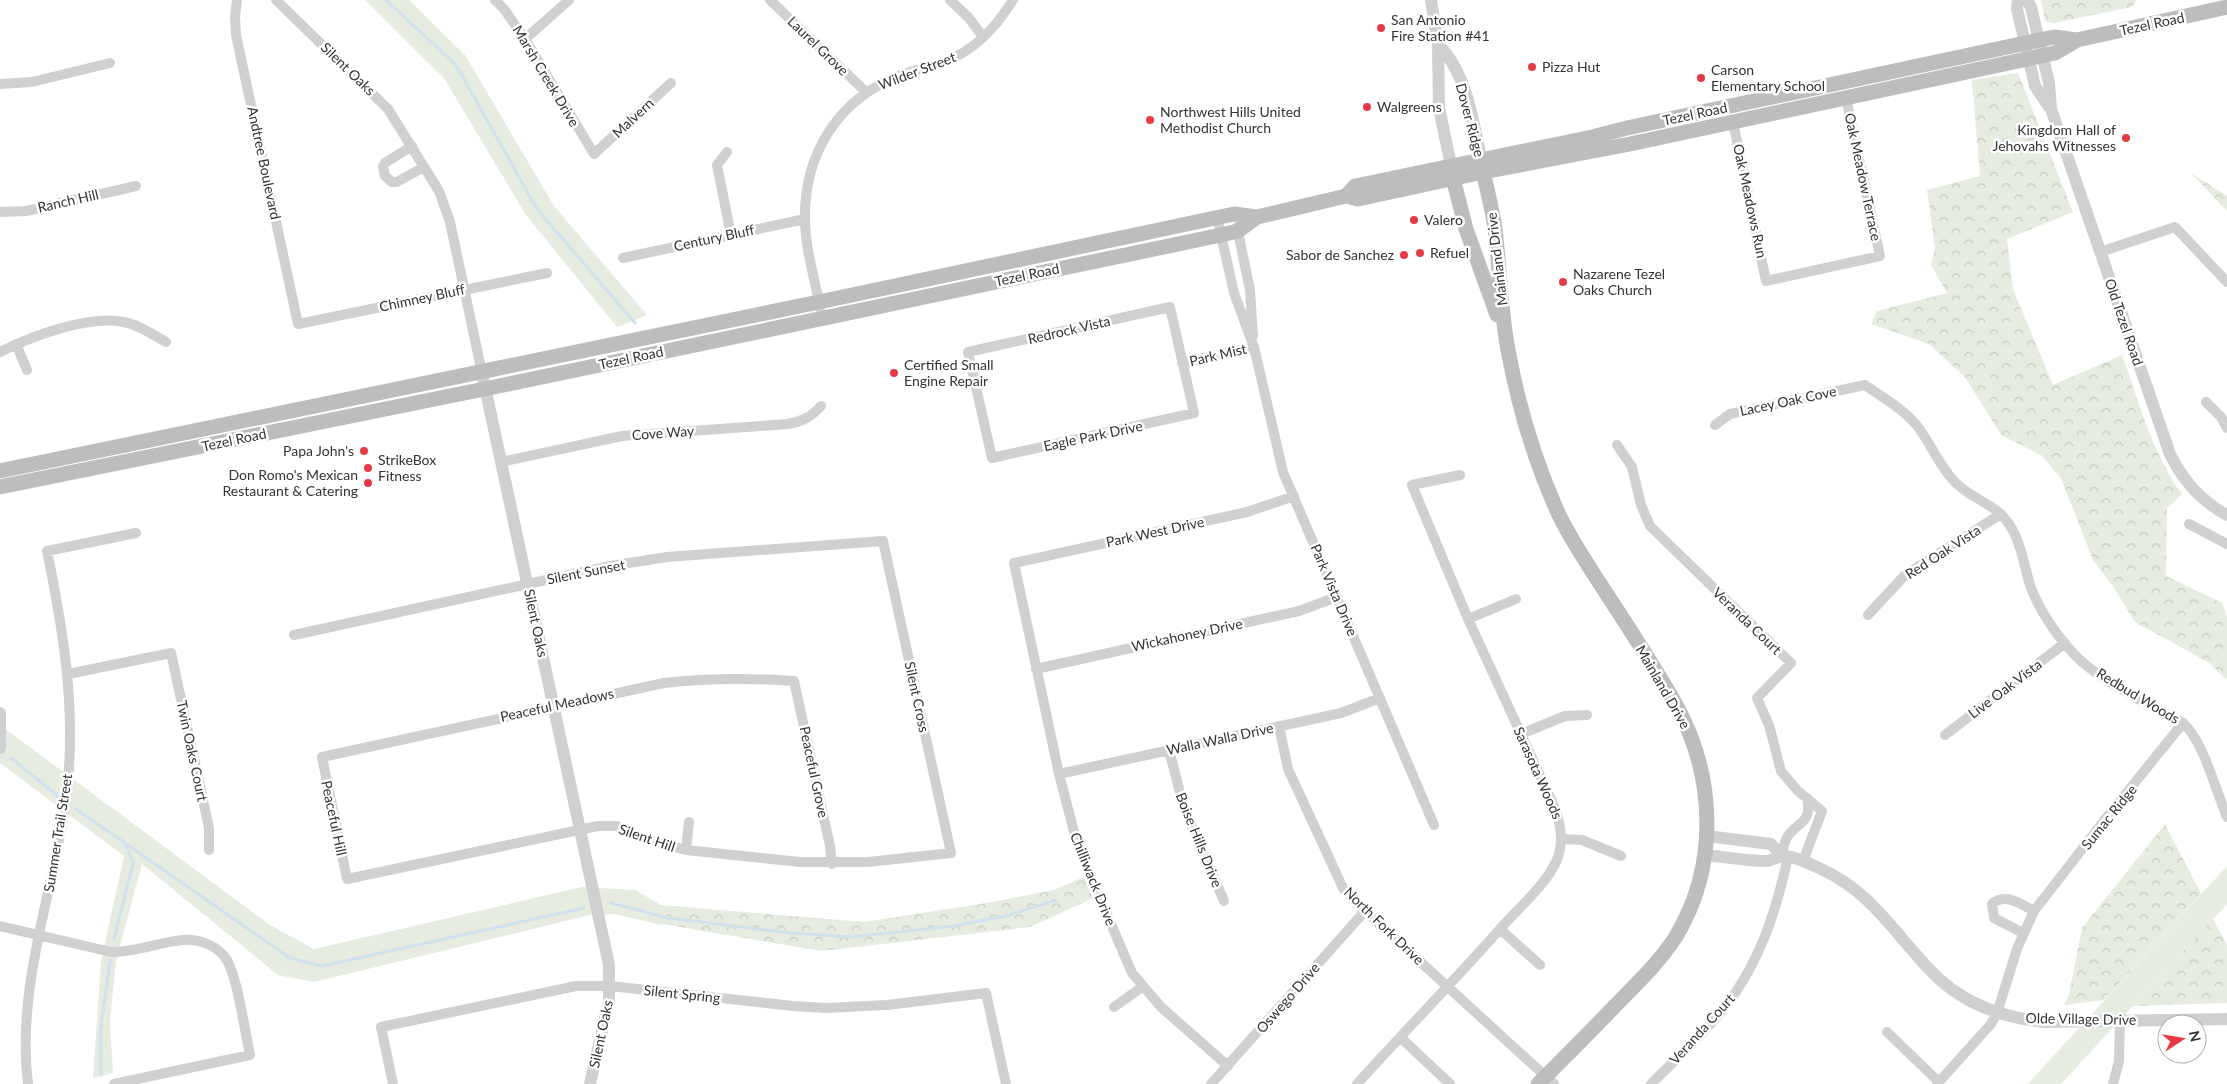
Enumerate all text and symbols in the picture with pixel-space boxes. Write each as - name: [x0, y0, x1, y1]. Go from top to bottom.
- street label: Tezel Road: [2118, 8, 2186, 39]
- place label: San Antonio Fire Station #41: [1391, 11, 1490, 44]
- street label: Laurel Grove: [784, 12, 852, 79]
- street label: Marsh Creek Drive: [509, 22, 583, 130]
- marker: San Antonio Fire Station #41: [1375, 22, 1387, 34]
- street label: Silent Oaks: [318, 39, 379, 99]
- street label: Wilder Street: [876, 48, 958, 93]
- place label: Pizza Hut: [1542, 58, 1600, 75]
- marker: Pizza Hut: [1526, 61, 1538, 73]
- place label: Carson Elementary School: [1711, 61, 1825, 94]
- marker: Carson Elementary School: [1695, 72, 1707, 84]
- street label: Dover Ridge: [1452, 81, 1488, 159]
- street label: Malvern: [608, 94, 657, 141]
- place label: Walgreens: [1377, 98, 1442, 115]
- street label: Tezel Road: [1661, 98, 1729, 129]
- marker: Walgreens: [1361, 101, 1373, 113]
- place label: Northwest Hills United Methodist Church: [1160, 103, 1301, 136]
- street label: Andtree Boulevard: [244, 105, 285, 221]
- street label: Oak Meadow Terrace: [1842, 111, 1885, 242]
- marker: Northwest Hills United Methodist Church: [1144, 114, 1156, 126]
- place label: Kingdom Hall of Jehovahs Witnesses: [1992, 121, 2116, 154]
- marker: Kingdom Hall of Jehovahs Witnesses: [2120, 132, 2132, 144]
- street label: Oak Meadows Run: [1730, 142, 1771, 259]
- street label: Ranch Hill: [36, 185, 100, 216]
- place label: Valero: [1424, 211, 1463, 228]
- street label: Mainland Drive: [1482, 211, 1511, 307]
- marker: Valero: [1408, 214, 1420, 226]
- street label: Century Bluff: [672, 221, 756, 254]
- place label: Refuel: [1430, 244, 1469, 261]
- place label: Sabor de Sanchez: [1286, 246, 1394, 263]
- marker: Refuel: [1414, 247, 1426, 259]
- marker: Sabor de Sanchez: [1398, 249, 1410, 261]
- street label: Tezel Road: [993, 259, 1061, 290]
- place label: Nazarene Tezel Oaks Church: [1573, 265, 1665, 298]
- marker: Nazarene Tezel Oaks Church: [1557, 276, 1569, 288]
- street label: Old Tezel Road: [2102, 276, 2147, 368]
- street label: Chimney Bluff: [378, 280, 467, 315]
- street label: Redrock Vista: [1026, 312, 1112, 347]
- street label: Park Mist: [1188, 340, 1248, 369]
- street label: Tezel Road: [597, 342, 665, 373]
- place label: Certified Small Engine Repair: [904, 356, 994, 389]
- marker: Certified Small Engine Repair: [888, 367, 900, 379]
- street label: Lacey Oak Cove: [1738, 382, 1838, 419]
- street label: Eagle Park Drive: [1042, 417, 1144, 454]
- street label: Cove Way: [631, 422, 696, 443]
- street label: Tezel Road: [200, 424, 268, 455]
- place label: Papa John's: [283, 442, 354, 459]
- marker: Papa John's: [358, 445, 370, 457]
- place label: StrikeBox Fitness: [378, 451, 436, 484]
- marker: StrikeBox Fitness: [362, 462, 374, 474]
- place label: Don Romo's Mexican Restaurant & Catering: [222, 466, 358, 499]
- marker: Don Romo's Mexican Restaurant & Catering: [362, 477, 374, 489]
- street label: Park West Drive: [1104, 513, 1206, 550]
- street label: Red Oak Vista: [1902, 521, 1984, 582]
- street label: Park Vista Drive: [1307, 541, 1361, 638]
- street label: Silent Sunset: [545, 556, 627, 587]
- street label: Veranda Court: [1709, 584, 1785, 658]
- street label: Silent Oaks: [521, 587, 552, 658]
- street label: Wickahoney Drive: [1130, 614, 1244, 655]
- street label: Mainland Drive: [1633, 642, 1694, 732]
- street label: Live Oak Vista: [1965, 655, 2045, 722]
- street label: Silent Cross: [902, 660, 933, 734]
- street label: Redbud Woods: [2094, 664, 2183, 727]
- street label: Peaceful Meadows: [499, 684, 615, 725]
- street label: Twin Oaks Court: [174, 699, 211, 803]
- street label: Walla Walla Drive: [1165, 719, 1275, 758]
- street label: Sarasota Woods: [1511, 724, 1566, 822]
- street label: Peaceful Grove: [797, 725, 832, 819]
- street label: Summer Trail Street: [40, 773, 75, 893]
- street label: Peaceful Hill: [318, 779, 351, 857]
- street label: Sumac Ridge: [2077, 781, 2140, 853]
- street label: Boise Hills Drive: [1173, 790, 1226, 890]
- street label: Silent Hill: [617, 820, 678, 855]
- street label: Chilliwack Drive: [1067, 830, 1120, 928]
- street label: North Fork Drive: [1341, 883, 1428, 968]
- street label: Oswego Drive: [1252, 959, 1323, 1036]
- street label: Silent Spring: [643, 981, 721, 1006]
- street label: Veranda Court: [1666, 990, 1738, 1067]
- street label: Silent Oaks: [585, 998, 616, 1069]
- street label: Olde Village Drive: [2026, 1009, 2136, 1028]
- north arrow: [2157, 1014, 2207, 1064]
- text: N: [2186, 1029, 2205, 1043]

